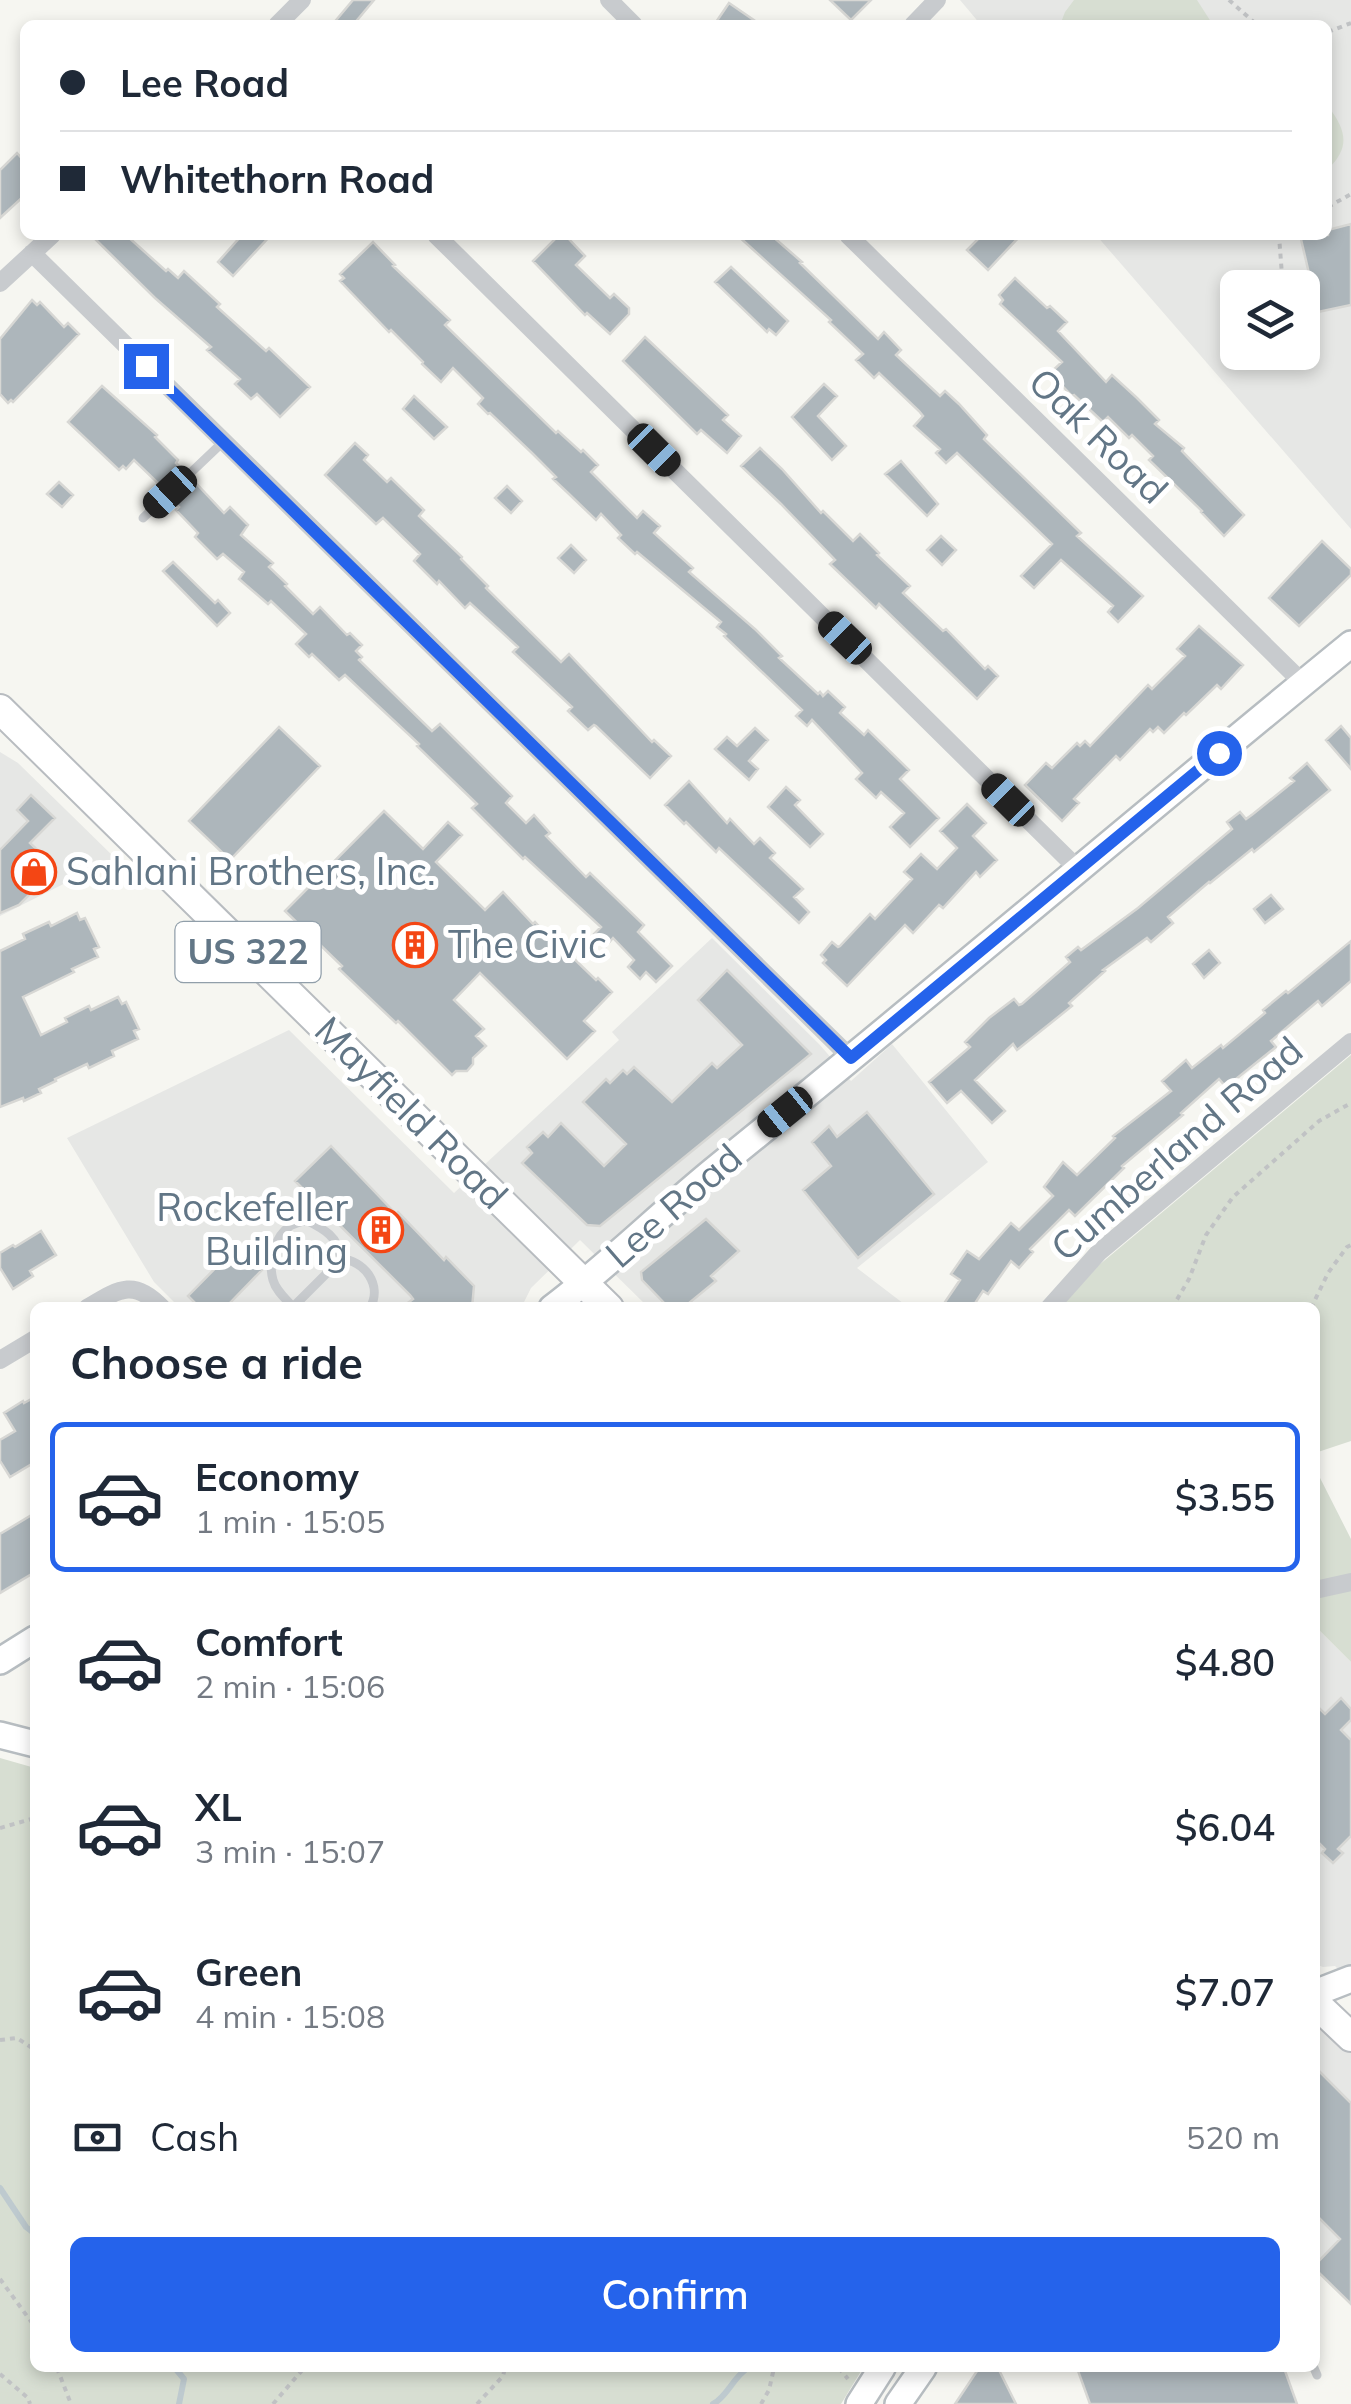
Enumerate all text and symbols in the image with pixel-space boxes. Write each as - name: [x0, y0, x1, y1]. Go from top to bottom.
- text: Lee Road: [120, 59, 289, 107]
- text: Whitethorn Road: [120, 155, 434, 203]
- map controls: [1220, 270, 1320, 370]
- button: layers: [1220, 270, 1320, 370]
- route end: [124, 344, 169, 389]
- street label: Oak Road: [1019, 357, 1178, 513]
- car: [622, 418, 686, 482]
- car: [138, 461, 202, 523]
- car: [813, 606, 877, 670]
- route start: [1197, 731, 1242, 776]
- car: [976, 768, 1040, 832]
- place label: Sahlani Brothers, Inc.: [66, 847, 436, 895]
- shop icon: Sahlani Brothers, Inc.: [11, 849, 57, 895]
- place label: The Civic: [448, 920, 607, 968]
- road number: US 322: [176, 922, 320, 982]
- building icon: The Civic: [392, 922, 438, 968]
- street label: Mayfield Road: [305, 1006, 518, 1219]
- street label: Cumberland Road: [1041, 1026, 1312, 1271]
- car: [752, 1081, 818, 1143]
- street label: Lee Road: [595, 1133, 751, 1277]
- place label: Rockefeller Building: [156, 1183, 348, 1275]
- building icon: Rockefeller Building: [358, 1207, 404, 1253]
- text: Choose a ride: [70, 1334, 363, 1390]
- icon: car: [75, 1452, 165, 1542]
- text: Economy: [195, 1453, 359, 1501]
- text: $3.55: [1175, 1473, 1275, 1521]
- text: 1 min · 15:05: [195, 1501, 385, 1541]
- icon: car: [75, 1617, 165, 1707]
- text: Comfort: [195, 1618, 343, 1666]
- text: $4.80: [1175, 1638, 1275, 1686]
- text: 2 min · 15:06: [195, 1666, 385, 1706]
- icon: car: [75, 1782, 165, 1872]
- text: XL: [195, 1783, 242, 1831]
- text: $6.04: [1175, 1803, 1275, 1851]
- text: 3 min · 15:07: [195, 1831, 385, 1871]
- icon: car: [75, 1947, 165, 2037]
- text: Green: [195, 1948, 302, 1996]
- text: $7.07: [1175, 1968, 1275, 2016]
- text: 4 min · 15:08: [195, 1996, 385, 2036]
- icon: cash: [70, 2110, 125, 2165]
- text: Cash: [150, 2113, 239, 2161]
- text: 520 m: [1186, 2117, 1280, 2157]
- button: Confirm: [70, 2237, 1280, 2352]

